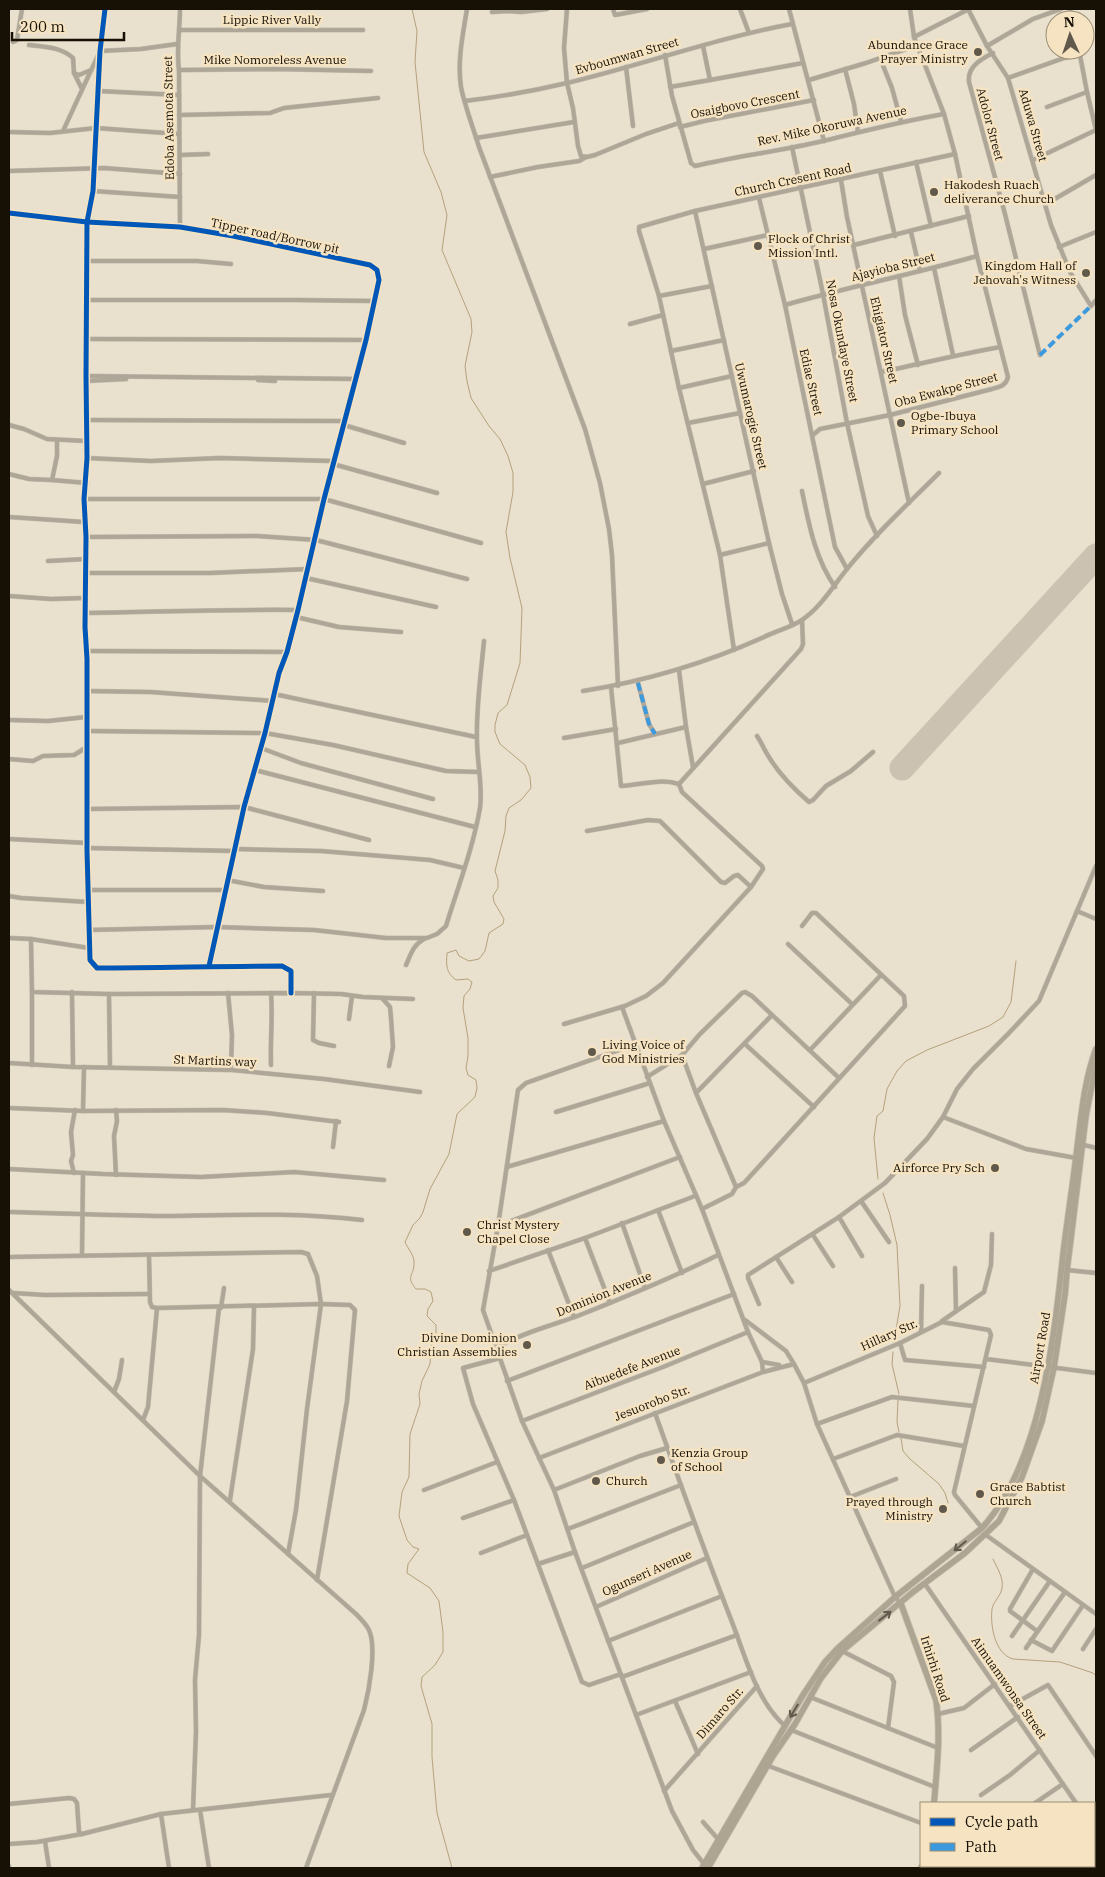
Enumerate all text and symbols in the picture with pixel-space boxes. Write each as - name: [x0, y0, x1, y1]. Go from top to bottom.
- scale bar: [12, 10, 125, 42]
- north arrow: [1045, 10, 1095, 60]
- street label: Lippic River Vally: [223, 12, 322, 27]
- text: N: [1063, 13, 1075, 31]
- text: 200 m: [20, 17, 65, 36]
- street label: Evboumwan Street: [573, 34, 680, 77]
- place label: Abundance Grace Prayer Ministry: [868, 37, 969, 66]
- marker: Abundance Grace Prayer Ministry: [972, 46, 984, 58]
- street label: Mike Nomoreless Avenue: [204, 52, 346, 67]
- street label: Edoba Asemota Street: [160, 56, 177, 180]
- street label: Osaigbovo Crescent: [689, 86, 801, 121]
- street label: Adolor Street: [974, 86, 1007, 162]
- street label: Aduwa Street: [1016, 87, 1051, 163]
- street label: Rev. Mike Okoruwa Avenue: [756, 102, 908, 149]
- street label: Church Cresent Road: [733, 160, 853, 199]
- place label: Hakodesh Ruach deliverance Church: [944, 177, 1055, 206]
- marker: Hakodesh Ruach deliverance Church: [928, 186, 940, 198]
- street label: Tipper road/Borrow pit: [209, 215, 341, 256]
- place label: Flock of Christ Mission Intl.: [768, 231, 850, 260]
- marker: Flock of Christ Mission Intl.: [752, 240, 764, 252]
- street label: Ajayioba Street: [850, 249, 936, 284]
- place label: Kingdom Hall of Jehovah's Witness: [974, 258, 1077, 287]
- marker: Kingdom Hall of Jehovah's Witness: [1080, 267, 1092, 279]
- street label: Nosa Okundaye Street: [823, 278, 862, 404]
- street label: Ehigiator Street: [867, 295, 902, 385]
- street label: Ediae Street: [797, 347, 826, 417]
- street label: Uwumarogie Street: [732, 361, 771, 471]
- street label: Oba Ewakpe Street: [893, 369, 999, 410]
- place label: Ogbe-Ibuya Primary School: [911, 408, 999, 437]
- marker: Ogbe-Ibuya Primary School: [895, 417, 907, 429]
- place label: Living Voice of God Ministries: [602, 1037, 685, 1066]
- marker: Living Voice of God Ministries: [586, 1046, 598, 1058]
- street label: St Martins way: [173, 1052, 257, 1069]
- place label: Airforce Pry Sch: [893, 1160, 986, 1175]
- marker: Airforce Pry Sch: [989, 1162, 1001, 1174]
- place label: Christ Mystery Chapel Close: [477, 1217, 560, 1246]
- marker: Christ Mystery Chapel Close: [461, 1226, 473, 1238]
- street label: Dominion Avenue: [554, 1268, 654, 1319]
- street label: Airport Road: [1026, 1311, 1053, 1385]
- street label: Hillary Str.: [858, 1315, 919, 1354]
- place label: Divine Dominion Christian Assemblies: [397, 1330, 517, 1359]
- marker: Divine Dominion Christian Assemblies: [521, 1339, 533, 1351]
- street label: Aibuedefe Avenue: [581, 1342, 682, 1393]
- street label: Jesuorobo Str.: [612, 1381, 692, 1424]
- place label: Kenzia Group of School: [671, 1445, 748, 1474]
- marker: Kenzia Group of School: [655, 1454, 667, 1466]
- place label: Church: [606, 1473, 648, 1488]
- marker: Church: [590, 1475, 602, 1487]
- place label: Grace Babtist Church: [990, 1479, 1065, 1508]
- marker: Grace Babtist Church: [974, 1488, 986, 1500]
- place label: Prayed through Ministry: [846, 1494, 934, 1523]
- marker: Prayed through Ministry: [937, 1503, 949, 1515]
- one-way arrow: [954, 1540, 967, 1551]
- street label: Ogunseri Avenue: [600, 1546, 694, 1599]
- one-way arrow: [878, 1610, 891, 1621]
- street label: Irhirhi Road: [918, 1634, 953, 1704]
- street label: Aimuamwonsa Street: [968, 1634, 1050, 1742]
- street label: Dimaro Str.: [693, 1684, 746, 1742]
- one-way arrow: [789, 1703, 799, 1718]
- legend: [920, 1802, 1095, 1867]
- text: Cycle path: [965, 1812, 1038, 1831]
- text: Path: [965, 1837, 997, 1856]

